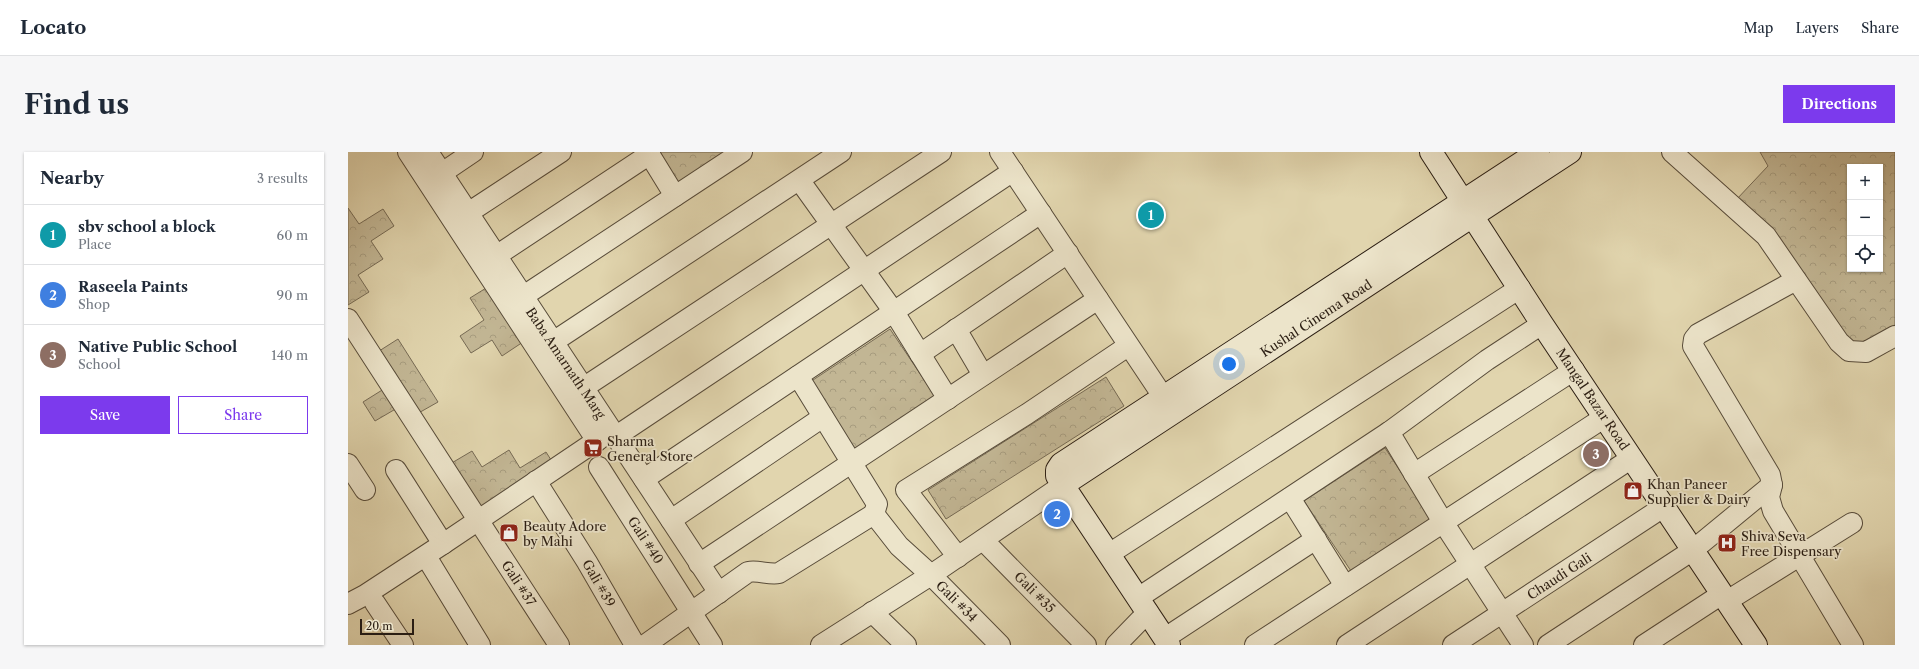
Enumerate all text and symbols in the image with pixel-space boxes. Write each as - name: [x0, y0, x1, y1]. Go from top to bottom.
- text: Locato: [20, 16, 86, 39]
- text: Map: [1743, 19, 1773, 37]
- text: Layers: [1795, 19, 1839, 37]
- text: Share: [1861, 19, 1899, 37]
- button: Directions: [1783, 85, 1895, 123]
- text: Find us: [24, 87, 129, 121]
- map controls: [1847, 164, 1883, 272]
- button: +: [1847, 164, 1883, 200]
- text: Nearby: [40, 168, 104, 188]
- text: 3 results: [257, 170, 308, 186]
- pin: 1: [1138, 200, 1164, 230]
- button: −: [1847, 200, 1883, 236]
- text: sbv school a block: [78, 217, 216, 236]
- text: 1: [50, 227, 56, 243]
- text: 60 m: [277, 227, 308, 243]
- text: Place: [78, 236, 111, 252]
- button: locate: [1847, 236, 1883, 272]
- street label: Kushal Cinema Road: [1257, 276, 1375, 360]
- text: Raseela Paints: [78, 277, 188, 296]
- text: 2: [49, 287, 57, 303]
- text: 90 m: [277, 287, 308, 303]
- text: Shop: [78, 296, 110, 312]
- street label: Baba Amarnath Marg: [523, 304, 609, 422]
- text: Native Public School: [78, 337, 237, 356]
- street label: Mangal Bazar Road: [1553, 345, 1633, 453]
- text: 3: [49, 347, 57, 363]
- text: 140 m: [271, 347, 308, 363]
- your location: [1219, 354, 1239, 374]
- text: School: [78, 356, 121, 372]
- button: Save: [40, 396, 170, 434]
- button: Share: [178, 396, 308, 434]
- place label: Sharma General Store: [607, 433, 693, 464]
- supermarket icon: Sharma General Store: [582, 437, 604, 459]
- pin: 3: [1583, 439, 1609, 469]
- place label: Khan Paneer Supplier & Dairy: [1647, 476, 1751, 507]
- shop icon: Khan Paneer Supplier & Dairy: [1622, 480, 1644, 502]
- pin: 2: [1044, 499, 1070, 529]
- street label: Gali #40: [625, 513, 667, 567]
- place label: Beauty Adore by Mahi: [523, 518, 607, 549]
- shop icon: Beauty Adore by Mahi: [498, 522, 520, 544]
- place label: Shiva Seva Free Dispensary: [1741, 528, 1842, 559]
- hospital icon: Shiva Seva Free Dispensary: [1716, 532, 1738, 554]
- street label: Chaudi Gali: [1524, 549, 1594, 603]
- street label: Gali #39: [579, 556, 619, 610]
- street label: Gali #37: [498, 557, 540, 609]
- street label: Gali #35: [1011, 568, 1059, 616]
- street label: Gali #34: [933, 577, 981, 625]
- scale bar: [360, 617, 414, 636]
- text: 20 m: [366, 619, 392, 633]

